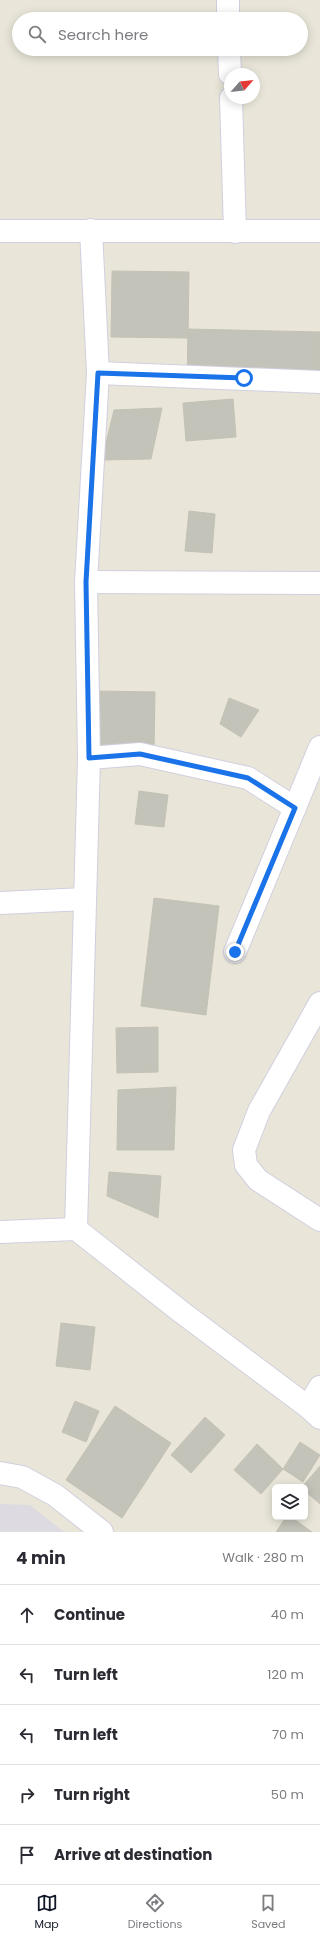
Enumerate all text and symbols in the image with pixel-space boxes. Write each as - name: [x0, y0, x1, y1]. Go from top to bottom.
- search box: [12, 12, 308, 56]
- icon: search: [26, 23, 48, 45]
- text: Search here: [58, 24, 148, 45]
- north arrow: [224, 68, 260, 104]
- route start: [235, 369, 253, 387]
- route end: [226, 943, 244, 961]
- map controls: [272, 1484, 308, 1520]
- button: layers: [272, 1484, 308, 1520]
- text: 4 min: [16, 1546, 66, 1570]
- text: Walk · 280 m: [222, 1548, 304, 1567]
- icon: ahead: [16, 1604, 38, 1626]
- text: Continue: [54, 1604, 125, 1625]
- text: 40 m: [271, 1605, 304, 1624]
- icon: left: [16, 1664, 38, 1686]
- text: Turn left: [54, 1664, 118, 1685]
- text: 120 m: [267, 1665, 304, 1684]
- icon: left: [16, 1724, 38, 1746]
- text: Turn left: [54, 1724, 118, 1745]
- text: 70 m: [272, 1725, 304, 1744]
- icon: right: [16, 1784, 38, 1806]
- text: Turn right: [54, 1784, 130, 1805]
- text: 50 m: [271, 1785, 304, 1804]
- icon: arrive: [16, 1844, 38, 1866]
- text: Arrive at destination: [54, 1844, 212, 1865]
- tab: Map: [34, 1892, 59, 1933]
- tab: Directions: [128, 1892, 182, 1933]
- tab: Saved: [251, 1892, 286, 1933]

